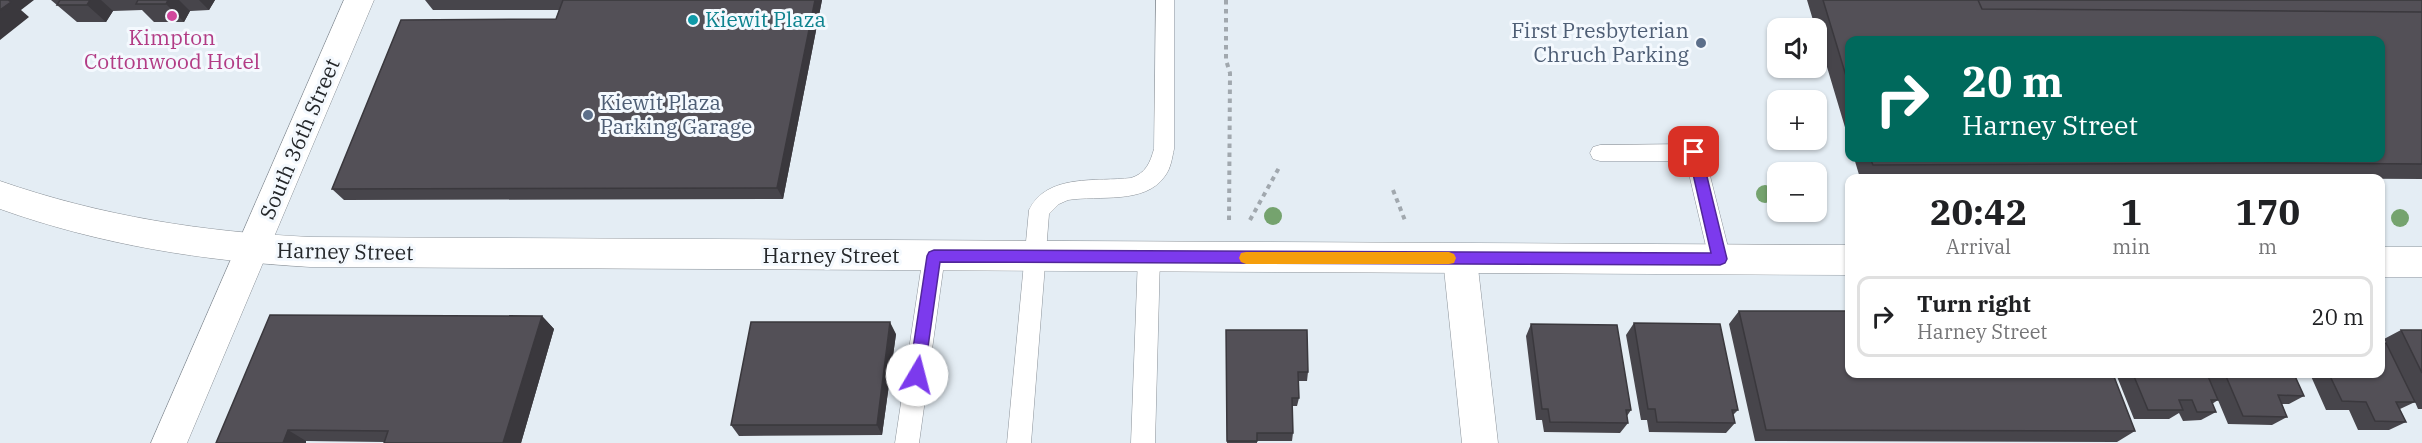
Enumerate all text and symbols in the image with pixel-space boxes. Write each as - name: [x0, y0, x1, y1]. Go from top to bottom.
- place label: Kiewit Plaza: [705, 5, 826, 33]
- marker: Kimpton Cottonwood Hotel: [165, 9, 179, 23]
- marker: Kiewit Plaza: [686, 13, 700, 27]
- place label: First Presbyterian Chruch Parking: [1511, 16, 1690, 68]
- map controls: [1767, 18, 1827, 222]
- button: sound: [1767, 18, 1827, 78]
- place label: Kimpton Cottonwood Hotel: [84, 23, 260, 75]
- marker: First Presbyterian Chruch Parking: [1694, 36, 1708, 50]
- street label: South 36th Street: [253, 54, 346, 223]
- text: 20 m: [1962, 54, 2063, 109]
- icon: right: [1863, 60, 1941, 138]
- place label: Kiewit Plaza Parking Garage: [600, 88, 752, 140]
- button: +: [1767, 90, 1827, 150]
- text: Harney Street: [1962, 107, 2138, 142]
- marker: Kiewit Plaza Parking Garage: [581, 108, 595, 122]
- pin: [1668, 126, 1719, 177]
- icon: arrive: [1677, 135, 1710, 168]
- button: −: [1767, 162, 1827, 222]
- text: 20:42: [1930, 188, 2027, 235]
- text: 1: [2120, 188, 2142, 235]
- text: 170: [2235, 188, 2300, 235]
- text: Arrival: [1946, 233, 2011, 260]
- text: min: [2112, 233, 2150, 260]
- text: m: [2258, 233, 2277, 260]
- street label: Harney Street: [276, 236, 414, 266]
- street label: Harney Street: [763, 241, 899, 269]
- text: Turn right: [1917, 289, 2031, 318]
- icon: right: [1866, 300, 1899, 333]
- text: 20 m: [2312, 302, 2364, 331]
- text: Harney Street: [1917, 318, 2047, 345]
- position arrow: [885, 343, 949, 407]

